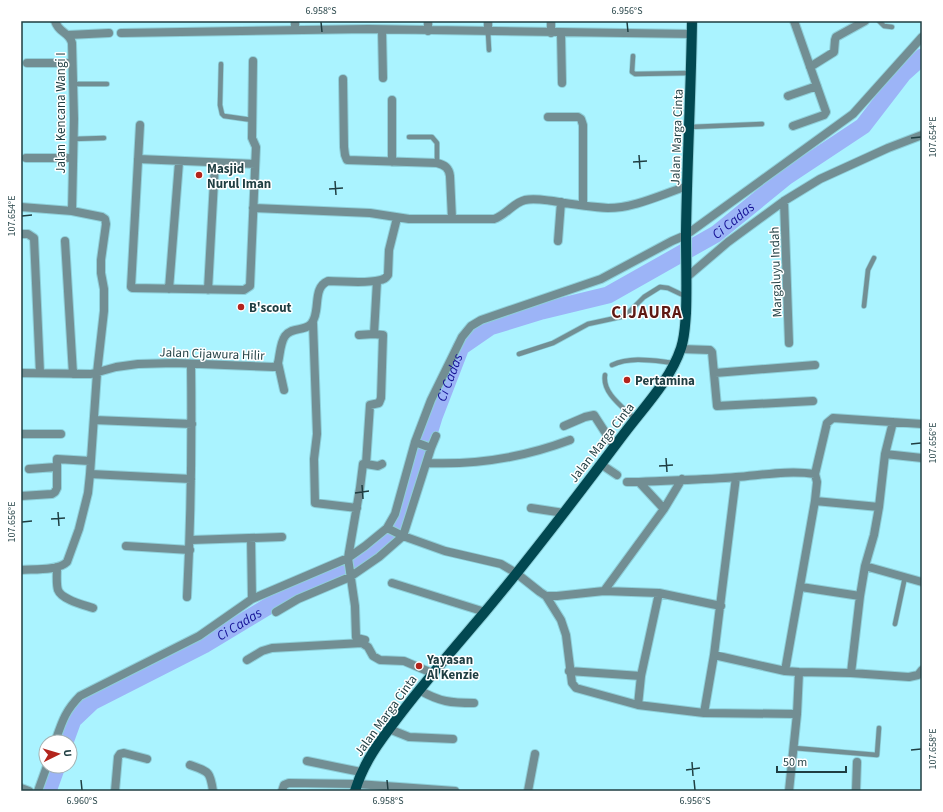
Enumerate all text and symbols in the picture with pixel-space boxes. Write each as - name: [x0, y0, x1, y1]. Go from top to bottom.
- text: 6.958°S: [305, 4, 337, 18]
- text: 6.956°S: [611, 4, 643, 18]
- street label: Jalan Kencana Wangi I: [52, 52, 70, 174]
- street label: Jalan Marga Cinta: [666, 88, 688, 186]
- text: 107.654°E: [926, 117, 940, 157]
- place label: Masjid Nurul Iman: [207, 160, 271, 193]
- marker: Masjid Nurul Iman: [194, 170, 204, 180]
- text: 107.654°E: [5, 196, 19, 236]
- water label: Ci Cadas: [708, 197, 759, 244]
- street label: Margaluyu Indah: [765, 226, 787, 318]
- place label: B'scout: [249, 299, 292, 317]
- district label: CIJAURA: [611, 301, 683, 325]
- marker: B'scout: [236, 302, 246, 312]
- street label: Jalan Cijawura Hilir: [159, 343, 265, 365]
- water label: Ci Cadas: [432, 351, 469, 405]
- place label: Pertamina: [635, 372, 695, 390]
- marker: Pertamina: [622, 375, 632, 385]
- street label: Jalan Marga Cinta: [565, 399, 639, 486]
- text: 107.656°E: [926, 423, 940, 463]
- text: 107.656°E: [5, 502, 19, 542]
- water label: Ci Cadas: [213, 603, 266, 646]
- place label: Yayasan Al Kenzie: [426, 651, 479, 684]
- marker: Yayasan Al Kenzie: [414, 661, 424, 671]
- street label: Jalan Marga Cinta: [350, 671, 421, 760]
- text: 107.658°E: [926, 729, 940, 769]
- north arrow: [38, 734, 78, 774]
- scale bar: [777, 748, 846, 774]
- text: U: [60, 749, 75, 757]
- text: 50 m: [783, 754, 807, 771]
- text: 6.960°S: [66, 794, 98, 808]
- text: 6.958°S: [372, 794, 404, 808]
- text: 6.956°S: [679, 794, 711, 808]

